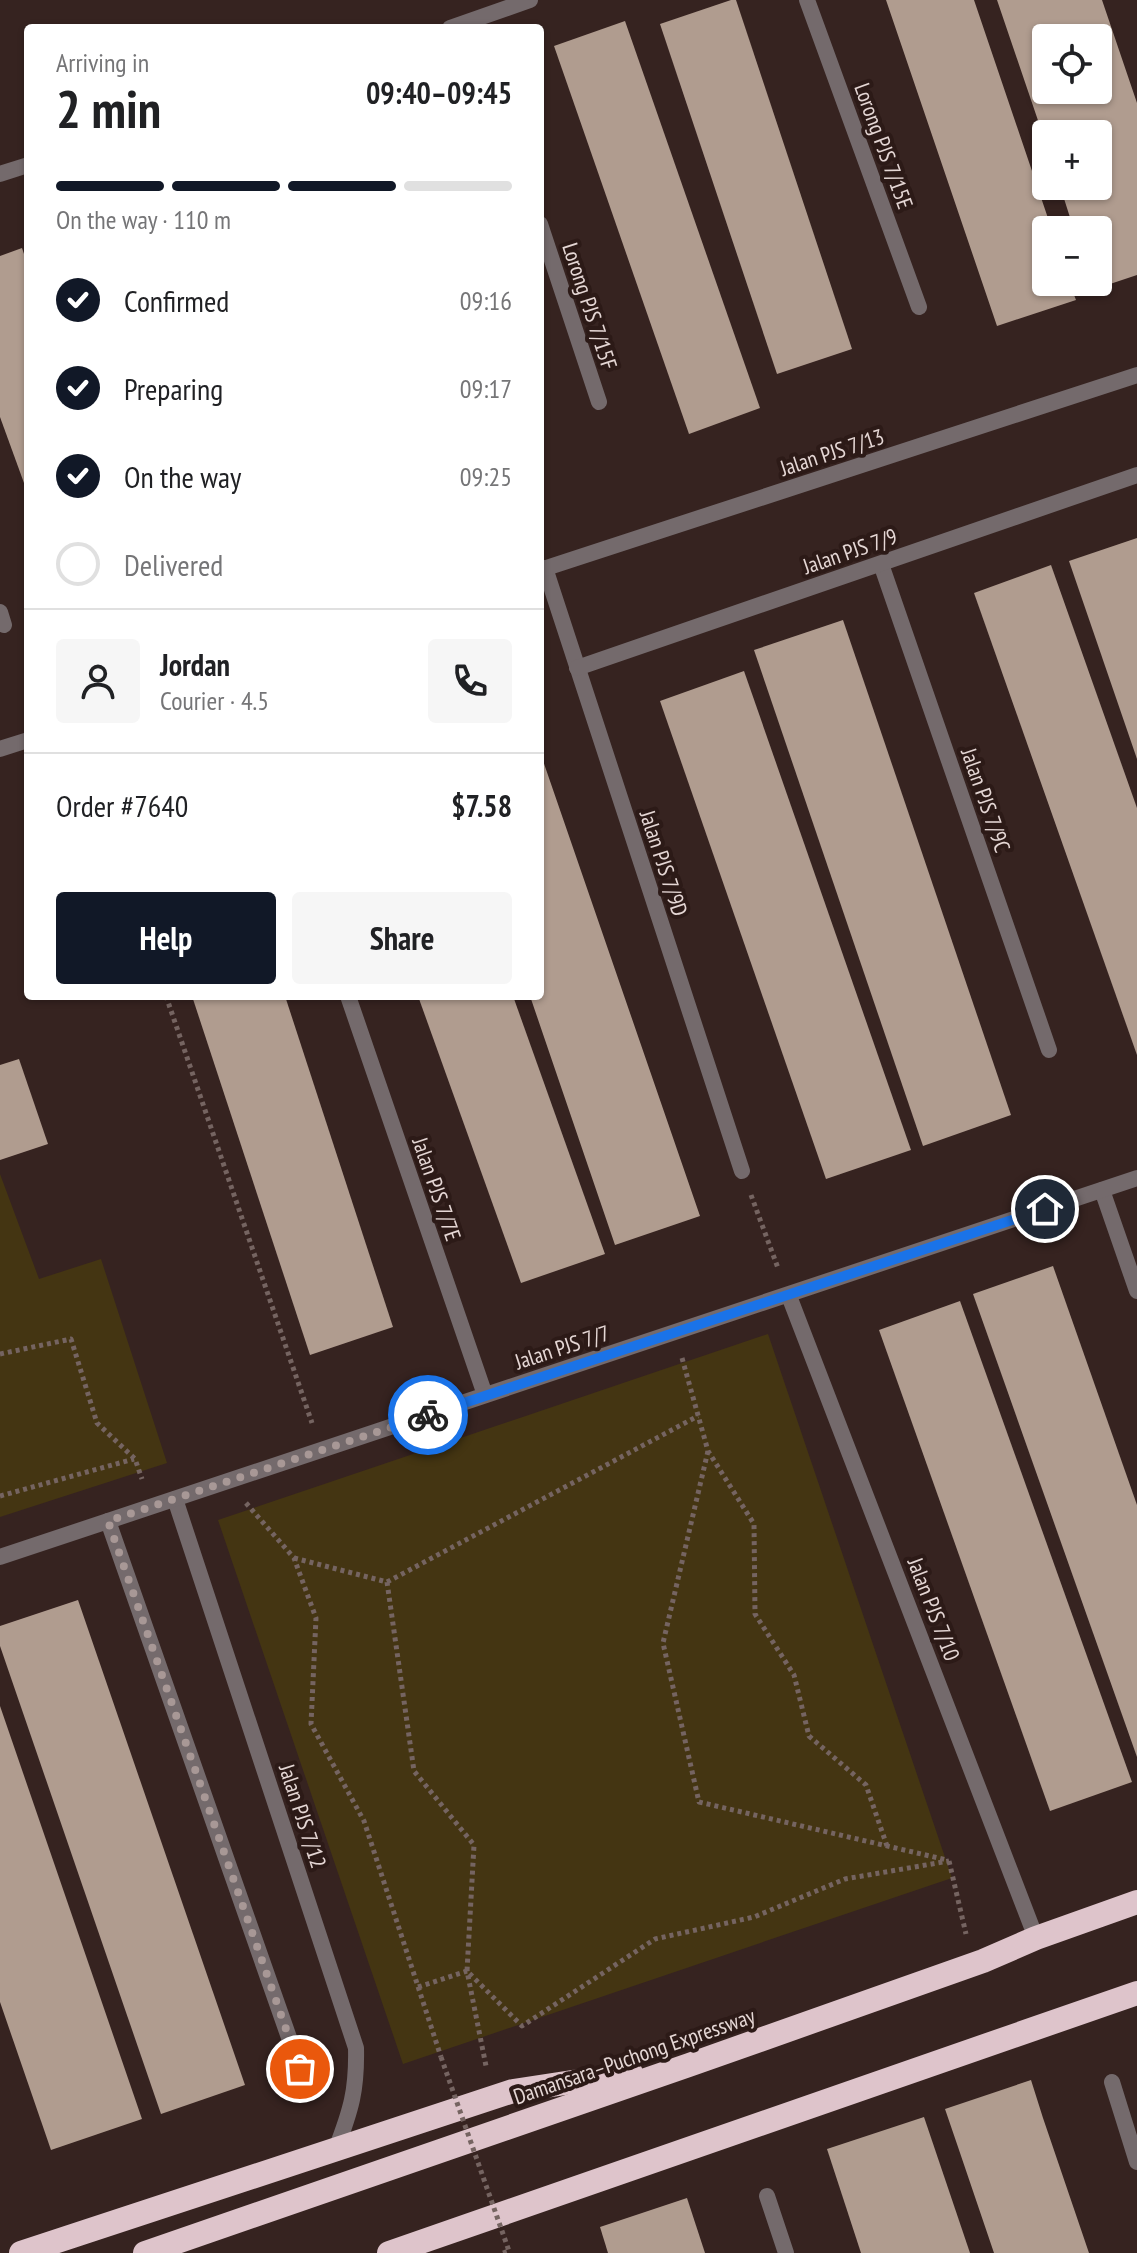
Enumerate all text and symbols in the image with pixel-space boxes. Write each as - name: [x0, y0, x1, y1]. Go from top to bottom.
- map controls: [1032, 24, 1112, 296]
- button: locate: [1032, 24, 1112, 104]
- text: Arriving in: [56, 46, 149, 79]
- text: 09:40–09:45: [366, 73, 512, 112]
- text: 2 min: [56, 75, 161, 142]
- street label: Lorong PJS 7/15E: [848, 79, 920, 213]
- button: +: [1032, 120, 1112, 200]
- text: On the way · 110 m: [56, 203, 231, 236]
- button: −: [1032, 216, 1112, 296]
- street label: Lorong PJS 7/15F: [556, 239, 624, 373]
- icon: check: [56, 278, 100, 322]
- text: Confirmed: [124, 281, 229, 320]
- text: 09:16: [460, 284, 512, 317]
- icon: check: [56, 366, 100, 410]
- text: Preparing: [124, 369, 223, 408]
- text: 09:17: [460, 372, 512, 405]
- street label: Jalan PJS 7/13: [775, 422, 888, 482]
- icon: check: [56, 454, 100, 498]
- text: On the way: [124, 457, 241, 496]
- text: 09:25: [460, 460, 512, 493]
- street label: Jalan PJS 7/9: [798, 522, 901, 581]
- text: Delivered: [124, 545, 223, 584]
- button: person: [56, 639, 140, 723]
- button: phone: [428, 639, 512, 723]
- text: Jordan: [160, 645, 230, 684]
- text: Courier · 4.5: [160, 684, 269, 717]
- street label: Jalan PJS 7/9C: [955, 743, 1017, 856]
- text: Order #7640: [56, 786, 188, 825]
- text: $7.58: [451, 786, 512, 825]
- street label: Jalan PJS 7/9D: [633, 806, 694, 919]
- button: Help: [56, 892, 276, 984]
- button: Share: [292, 892, 512, 984]
- street label: Jalan PJS 7/7E: [406, 1133, 468, 1244]
- pin: [1011, 1175, 1079, 1243]
- icon: home: [1023, 1187, 1067, 1231]
- street label: Jalan PJS 7/7: [510, 1319, 613, 1376]
- courier: [388, 1375, 468, 1455]
- icon: bike: [406, 1393, 450, 1437]
- street label: Jalan PJS 7/10: [901, 1553, 966, 1664]
- street label: Jalan PJS 7/12: [273, 1759, 333, 1872]
- street label: Damansara–Puchong Expressway: [510, 2001, 759, 2111]
- pin: [266, 2035, 334, 2103]
- icon: bag: [278, 2047, 322, 2091]

